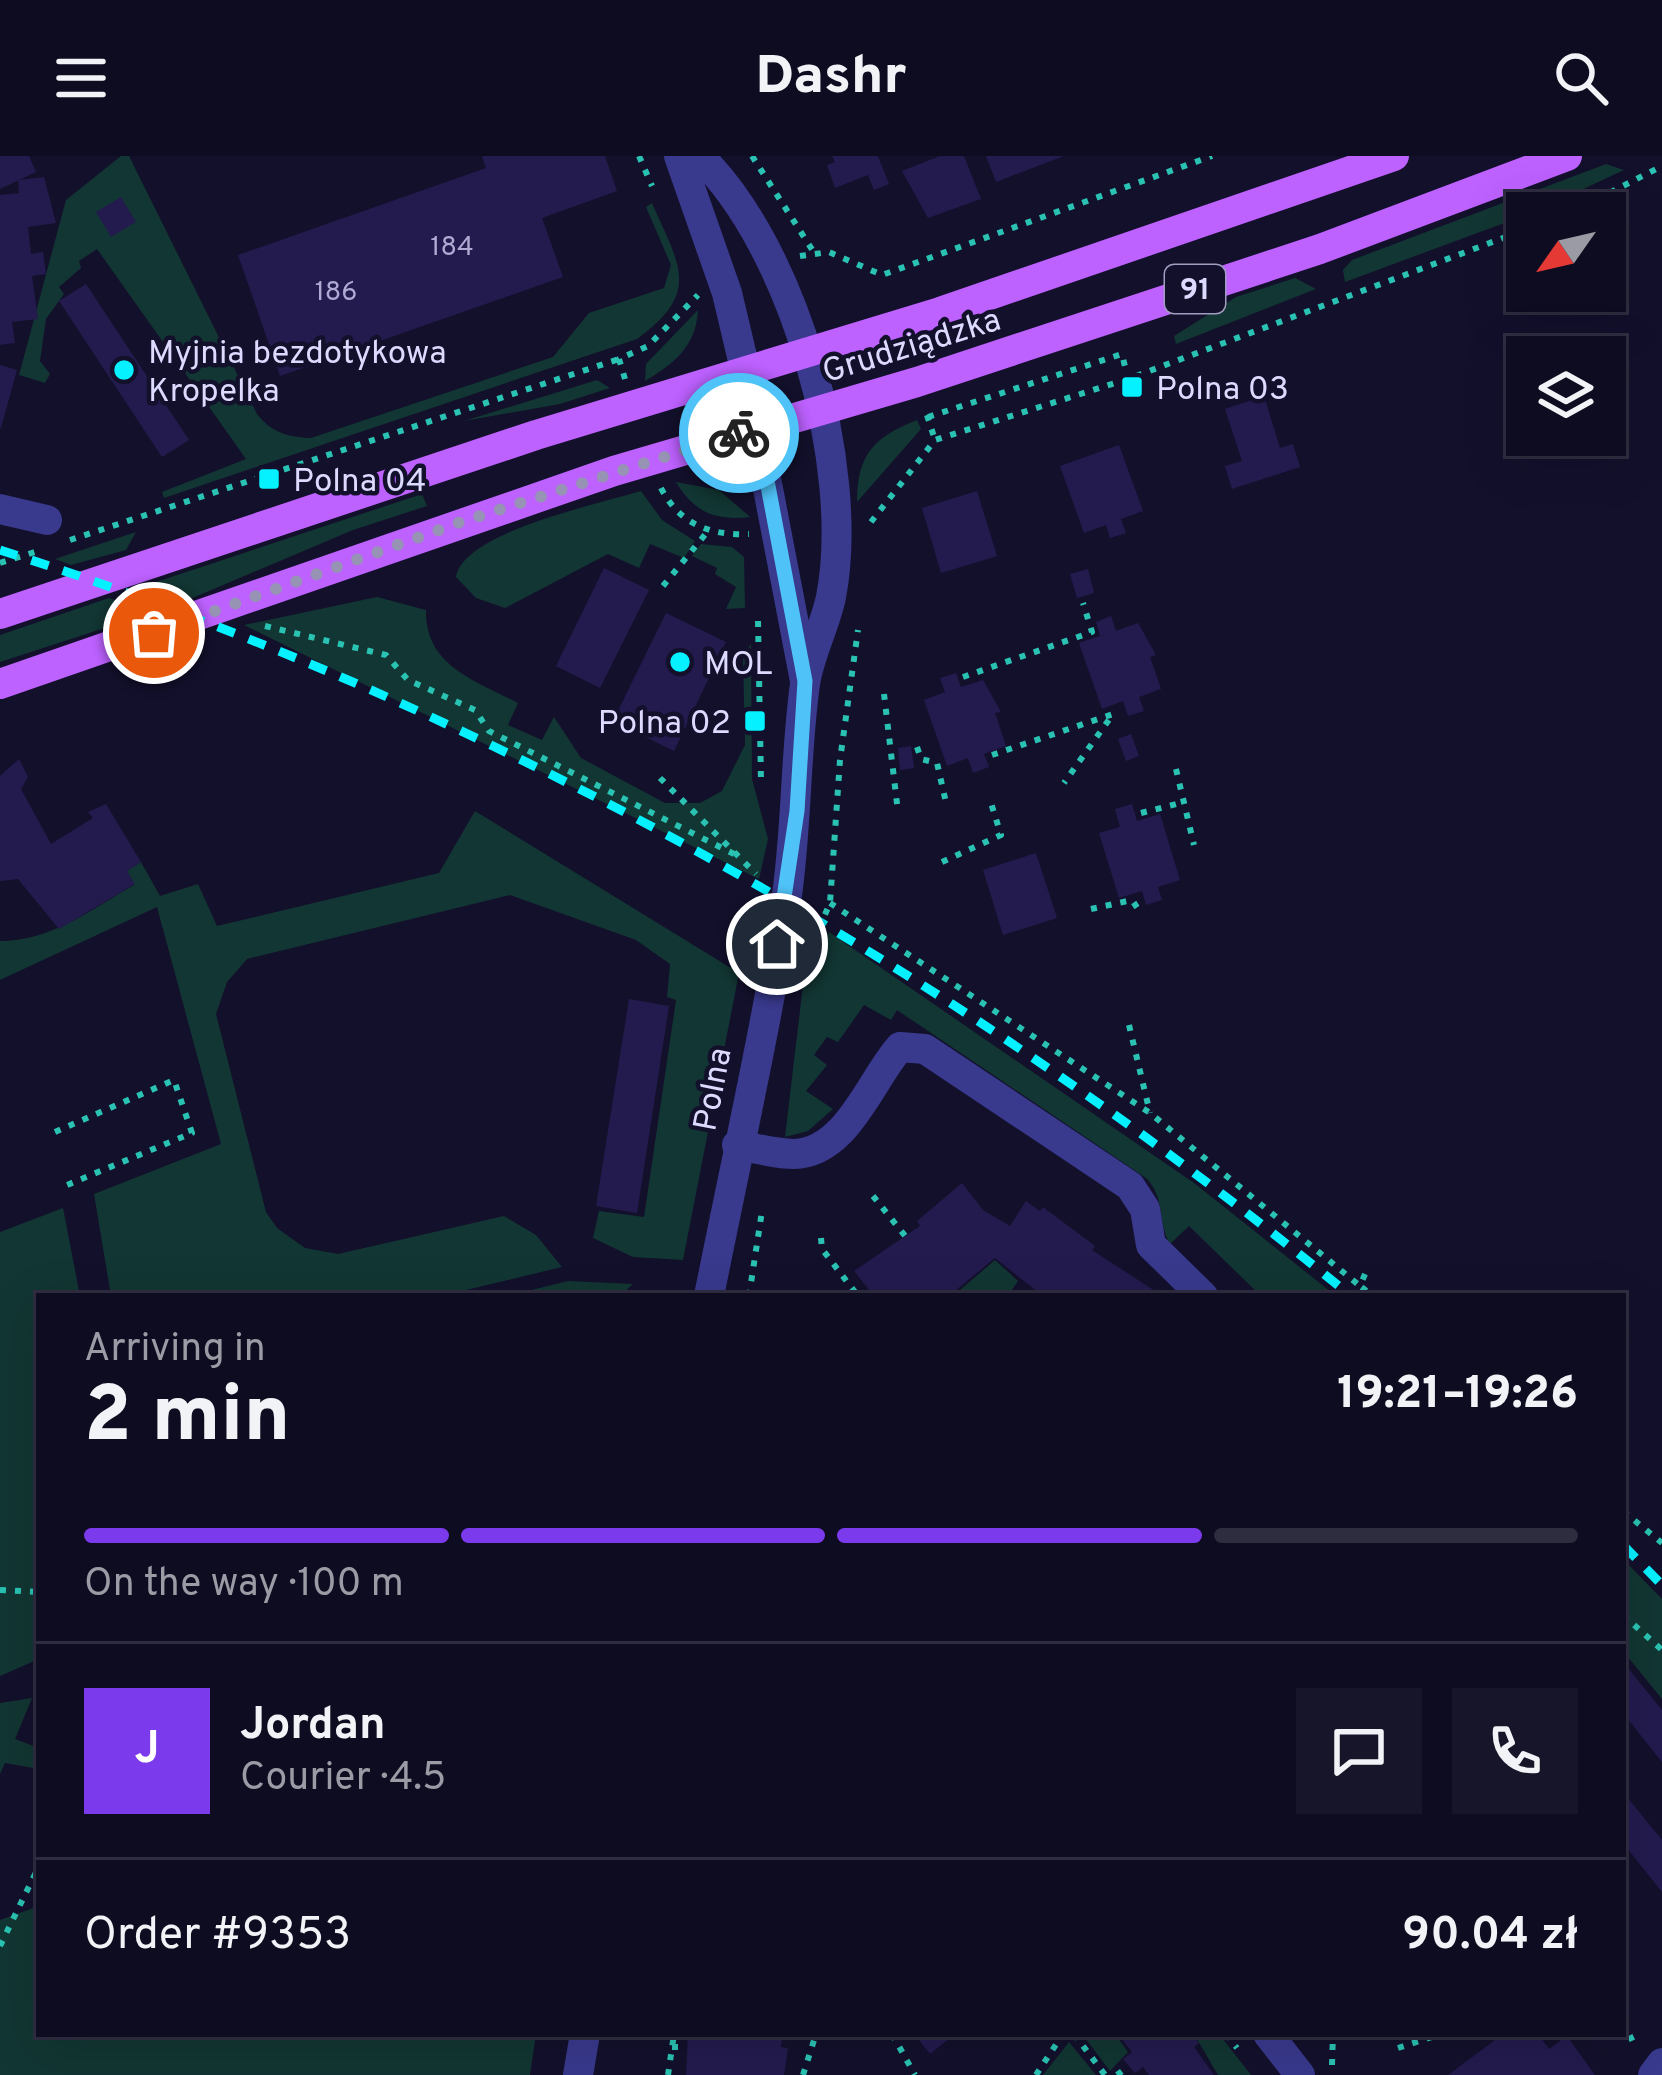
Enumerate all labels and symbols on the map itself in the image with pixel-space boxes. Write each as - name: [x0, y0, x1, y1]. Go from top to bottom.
- north arrow: [1506, 192, 1626, 312]
- house number: 184: [430, 231, 474, 265]
- road number: 91: [1165, 265, 1225, 313]
- house number: 186: [315, 276, 357, 310]
- street label: Grudziądzka: [818, 301, 1006, 395]
- place label: Myjnia bezdotykowa Kropelka: [148, 334, 447, 414]
- marker: Myjnia bezdotykowa Kropelka: [111, 357, 137, 383]
- place label: Polna 03: [1156, 370, 1289, 412]
- courier: [679, 373, 799, 493]
- marker: Polna 03: [1119, 374, 1145, 400]
- place label: Polna 04: [293, 462, 427, 504]
- marker: Polna 04: [256, 466, 282, 492]
- pin: [103, 582, 205, 684]
- place label: MOL: [704, 645, 773, 687]
- marker: MOL: [667, 649, 693, 675]
- place label: Polna 02: [598, 704, 731, 746]
- marker: Polna 02: [742, 708, 768, 734]
- pin: [726, 893, 828, 995]
- street label: Polna: [686, 1044, 744, 1135]

